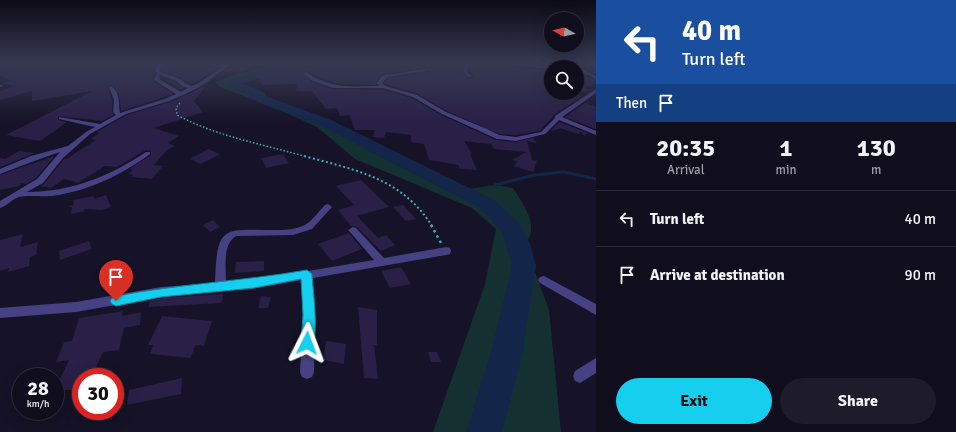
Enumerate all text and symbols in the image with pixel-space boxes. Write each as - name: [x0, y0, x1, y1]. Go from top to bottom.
- north arrow: [544, 12, 584, 52]
- map controls: [544, 12, 584, 100]
- text: 40 m: [682, 14, 741, 48]
- icon: left: [616, 16, 668, 68]
- text: Turn left: [682, 48, 745, 70]
- button: search: [544, 60, 584, 100]
- icon: arrive: [655, 92, 677, 114]
- text: Then: [616, 94, 647, 112]
- text: 20:35: [656, 133, 715, 163]
- text: 1: [780, 133, 792, 163]
- text: 130: [857, 133, 896, 163]
- text: Arrival: [667, 162, 704, 178]
- text: min: [776, 162, 797, 178]
- text: m: [871, 162, 881, 178]
- icon: left: [616, 208, 638, 230]
- text: Turn left: [650, 210, 704, 228]
- text: 40 m: [905, 210, 936, 228]
- pin: [99, 260, 133, 301]
- icon: arrive: [616, 264, 638, 286]
- icon: arrive: [105, 266, 127, 288]
- text: Arrive at destination: [650, 266, 785, 284]
- text: 90 m: [905, 266, 936, 284]
- position arrow: [286, 322, 328, 364]
- speed limit sign: 30: [72, 368, 124, 420]
- text: 28: [27, 376, 49, 401]
- button: Exit: [616, 378, 772, 424]
- button: Share: [780, 378, 936, 424]
- text: km/h: [27, 398, 49, 410]

